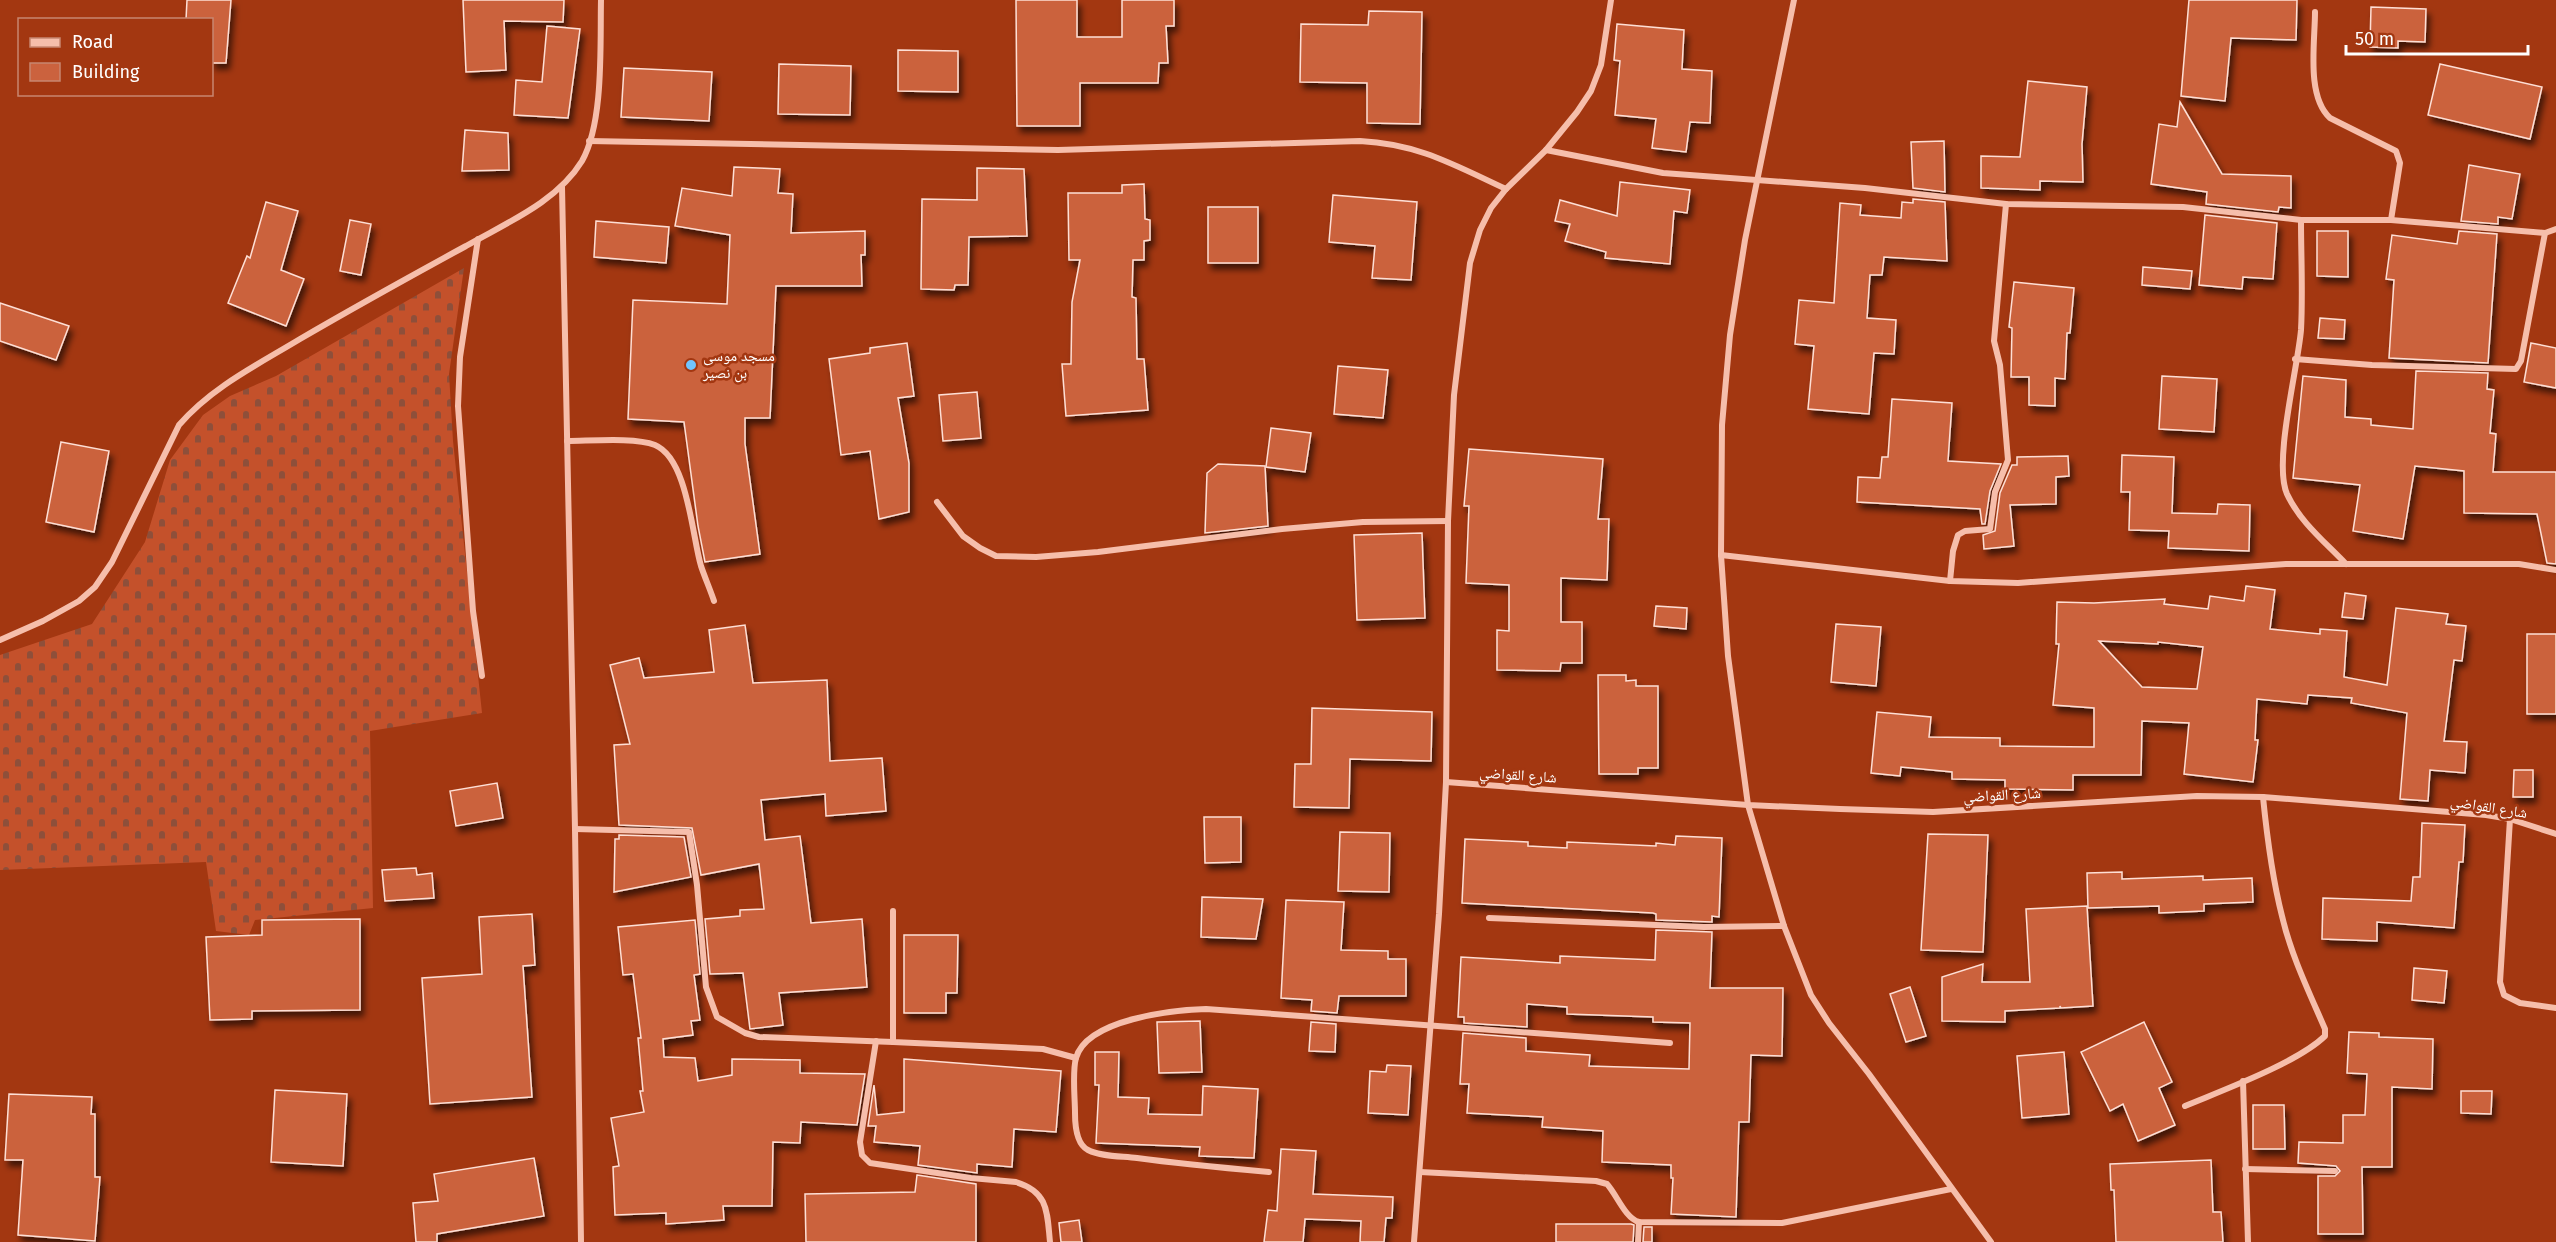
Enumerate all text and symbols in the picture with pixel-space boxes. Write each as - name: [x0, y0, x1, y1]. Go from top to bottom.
- legend: [18, 18, 213, 96]
- scale bar: [2346, 18, 2528, 56]
- text: 50 m: [2355, 28, 2394, 50]
- text: Road: [72, 31, 114, 53]
- text: Building: [72, 61, 140, 83]
- place label: مسجد موسى بن نصير: [702, 347, 775, 383]
- marker: مسجد موسى بن نصير: [684, 358, 698, 372]
- street label: شارع القواضي: [1478, 763, 1558, 790]
- street label: شارع القواضي: [1963, 784, 2042, 809]
- street label: شارع القواضي: [2449, 792, 2529, 825]

